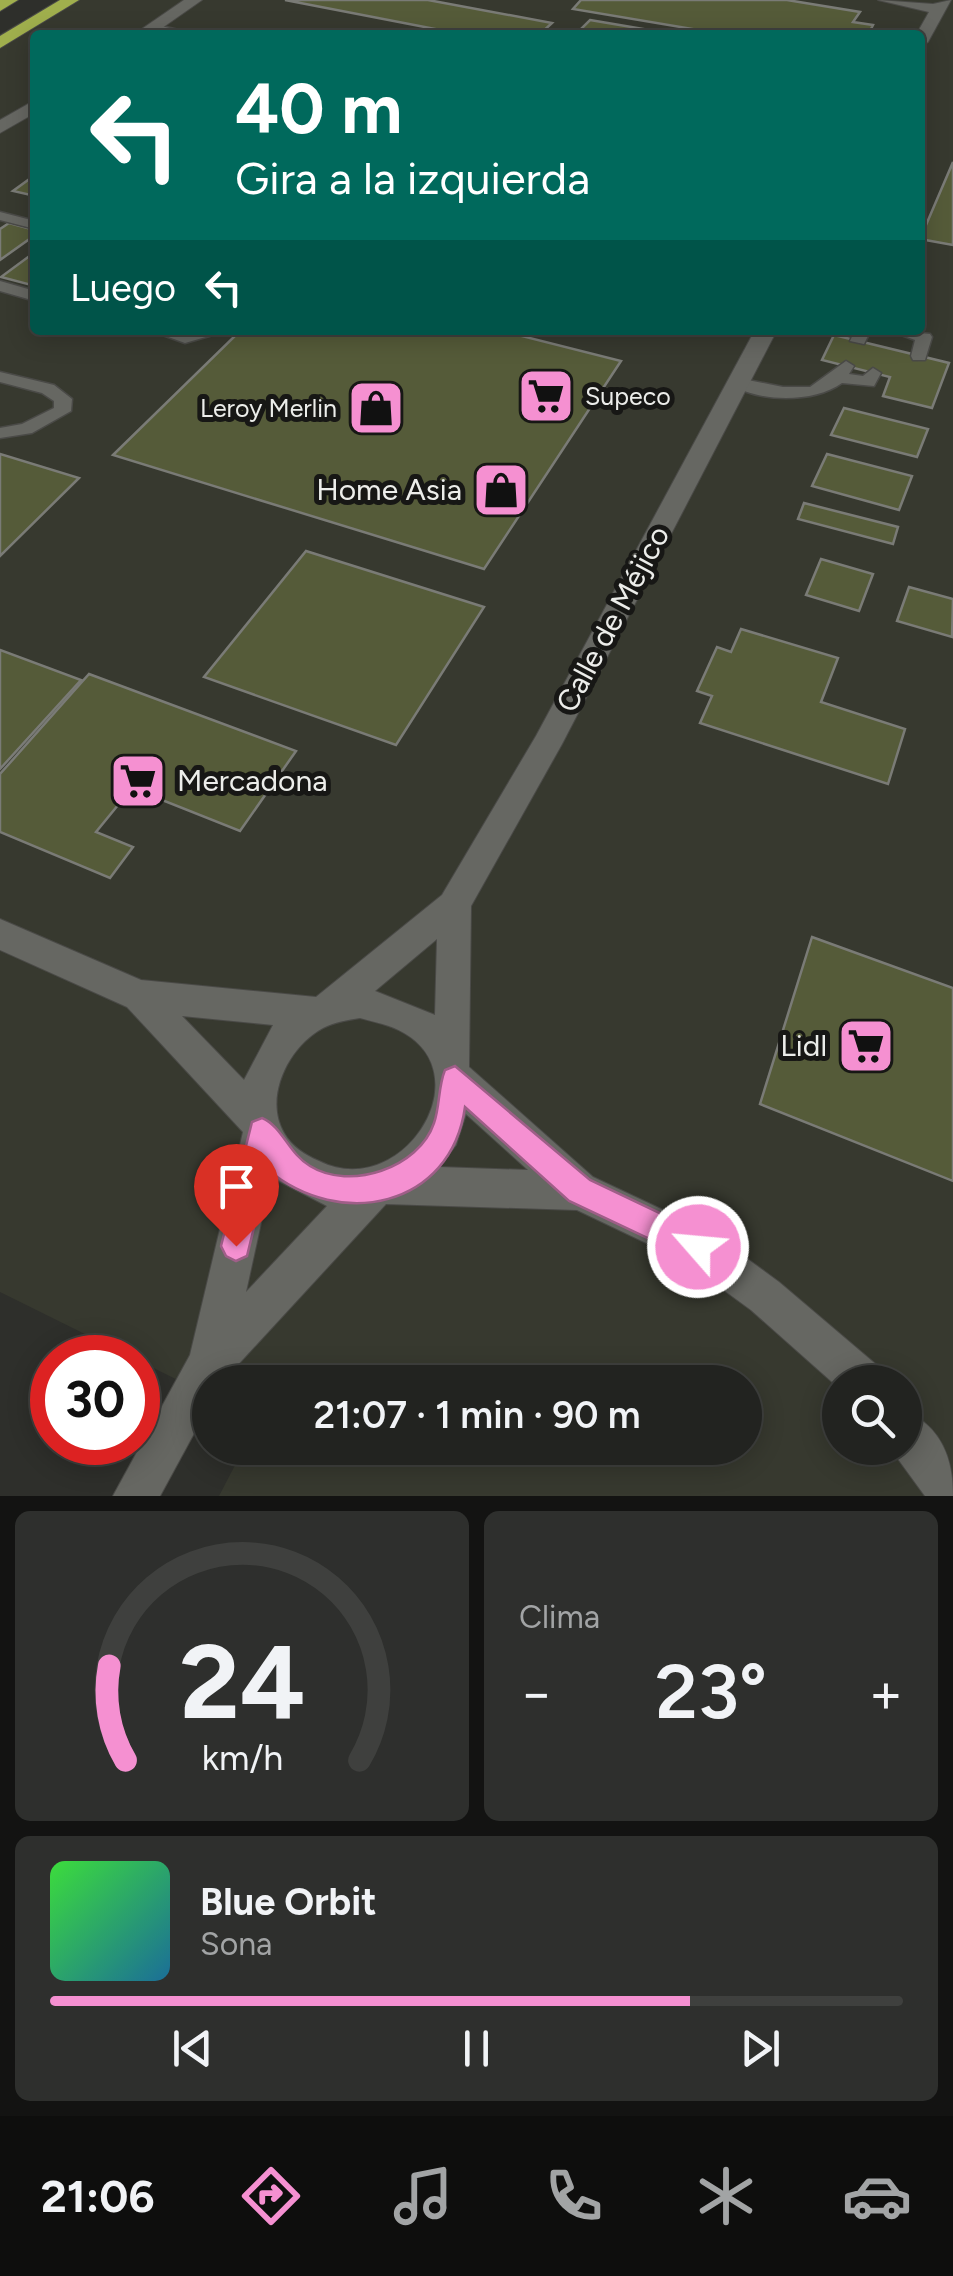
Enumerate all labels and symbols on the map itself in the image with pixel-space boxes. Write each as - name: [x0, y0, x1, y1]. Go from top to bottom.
- supermarket icon: Supeco: [516, 366, 576, 426]
- shop icon: Leroy Merlin: [346, 378, 406, 438]
- place label: Supeco: [585, 381, 671, 411]
- place label: Leroy Merlin: [200, 393, 337, 423]
- shop icon: Home Asia: [471, 460, 531, 520]
- place label: Home Asia: [316, 471, 462, 508]
- street label: Calle de Méjico: [548, 519, 677, 718]
- supermarket icon: Mercadona: [108, 751, 168, 811]
- place label: Mercadona: [177, 762, 327, 799]
- supermarket icon: Lidl: [836, 1016, 896, 1076]
- place label: Lidl: [780, 1027, 827, 1064]
- pin: [194, 1144, 279, 1247]
- position arrow: [646, 1195, 750, 1299]
- speed limit sign: 30: [30, 1335, 160, 1465]

